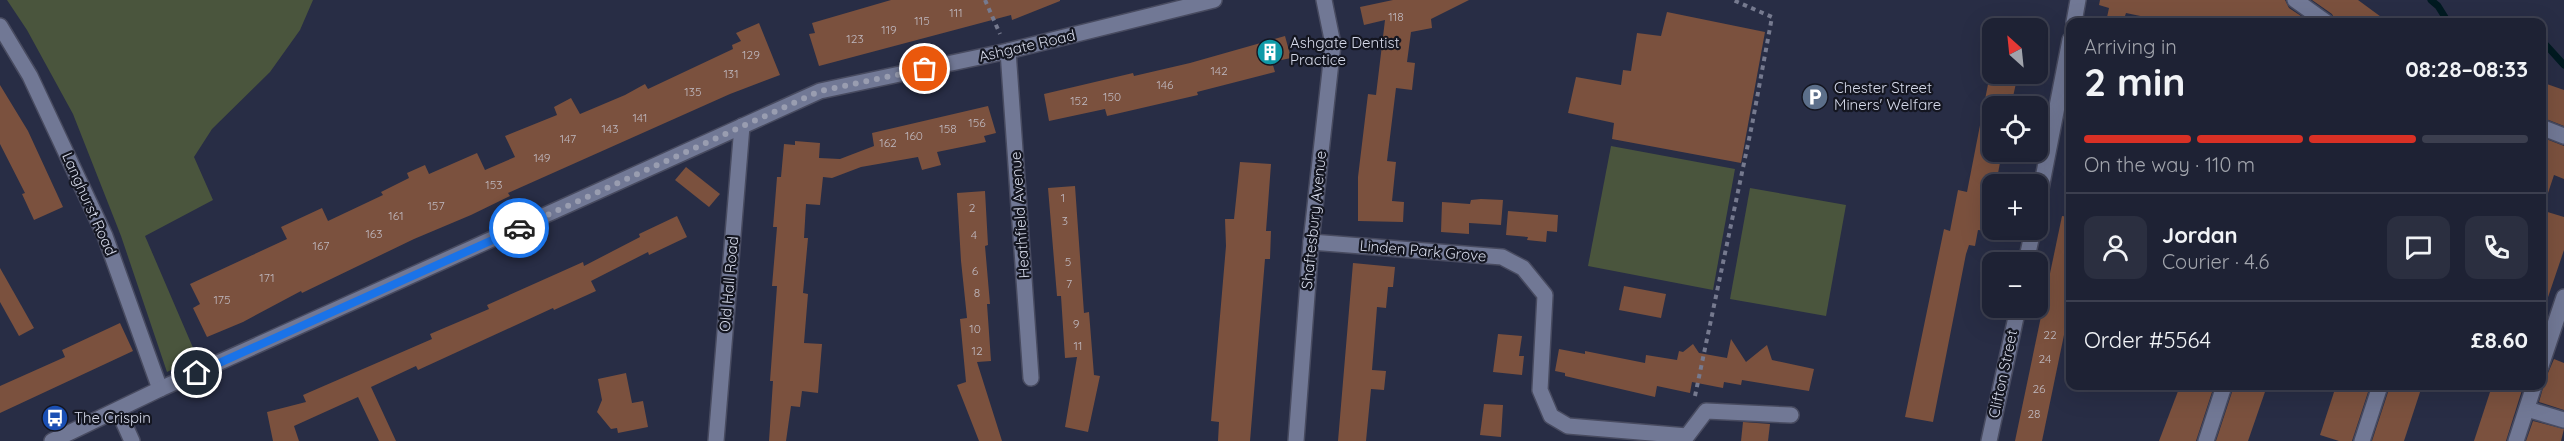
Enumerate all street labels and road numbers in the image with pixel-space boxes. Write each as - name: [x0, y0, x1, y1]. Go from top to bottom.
- street label: Ashgate Road: [977, 25, 1077, 66]
- street label: Langhurst Road: [58, 149, 121, 259]
- street label: Shaftesbury Avenue: [1297, 150, 1330, 290]
- street label: Heathfield Avenue: [1006, 151, 1033, 279]
- street label: Old Hall Road: [715, 235, 742, 333]
- street label: Linden Park Grove: [1359, 235, 1487, 266]
- street label: Clifton Street: [1984, 328, 2021, 420]

